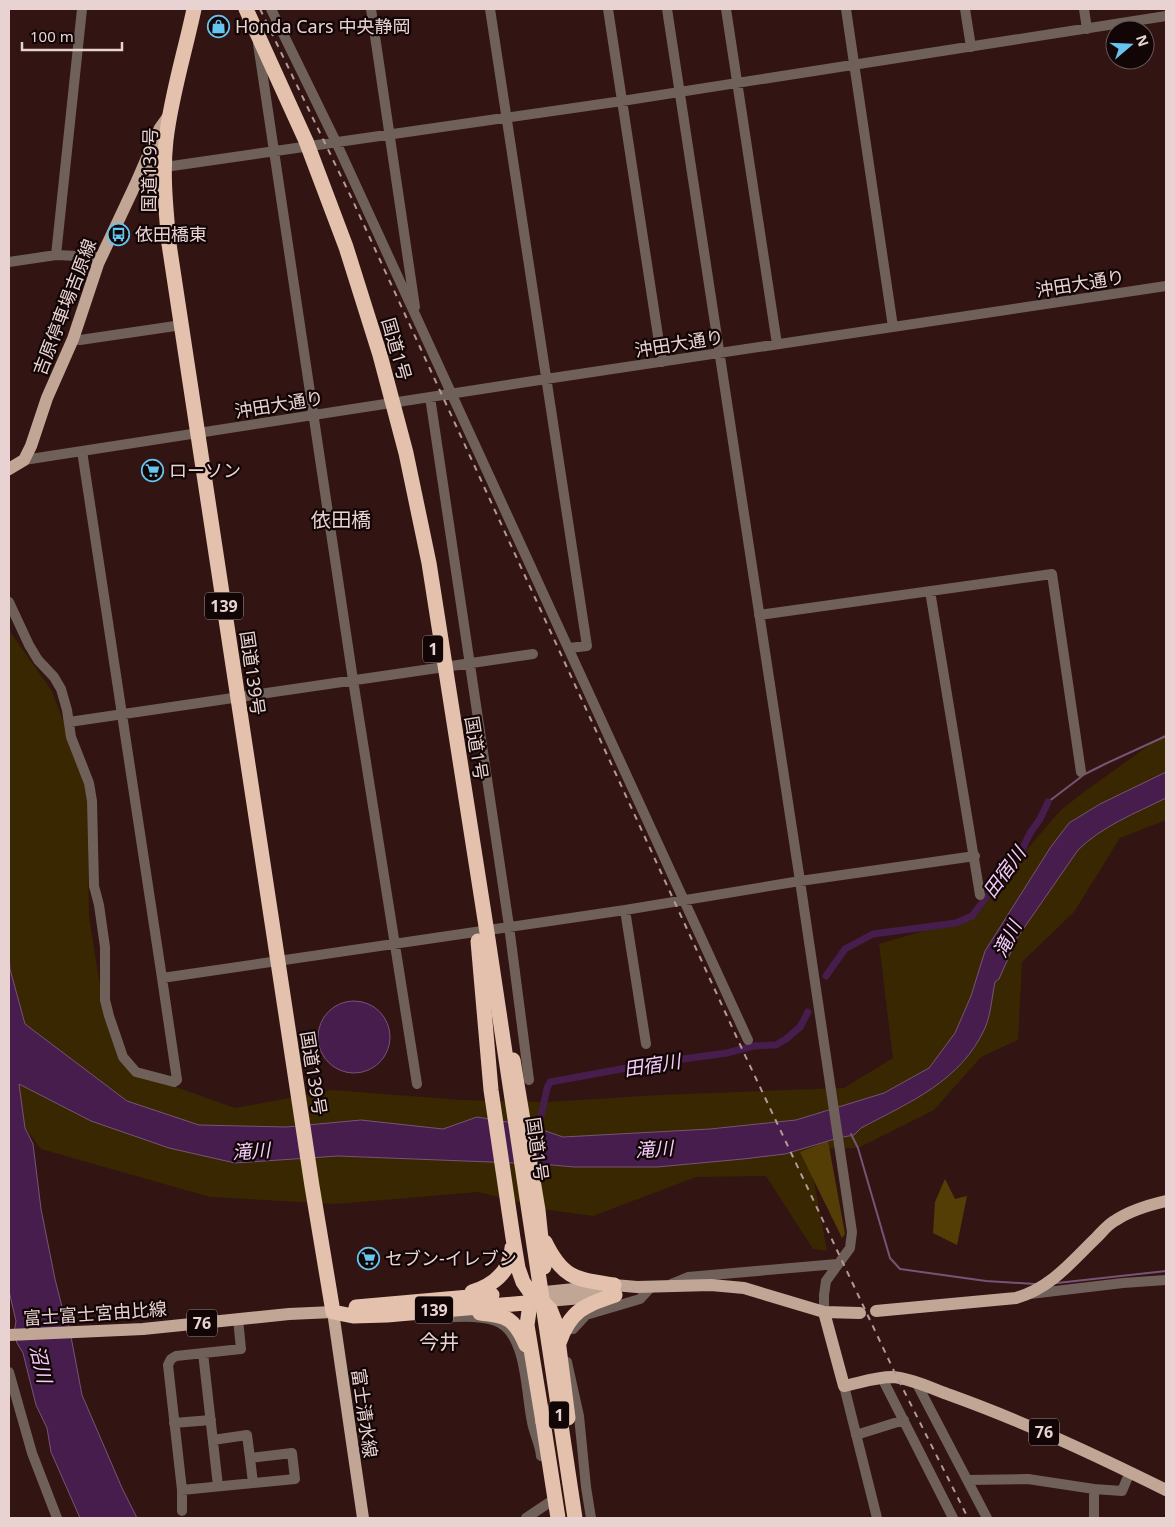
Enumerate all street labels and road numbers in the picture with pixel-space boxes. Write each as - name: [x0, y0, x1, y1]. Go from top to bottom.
- street label: 国道139号: [136, 127, 162, 213]
- street label: 吉原停車場吉原線: [27, 235, 101, 379]
- street label: 沖田大通り: [1034, 264, 1126, 302]
- street label: 国道1号: [377, 315, 417, 383]
- street label: 沖田大通り: [633, 324, 725, 362]
- street label: 沖田大通り: [233, 385, 325, 423]
- road number: 139: [205, 592, 243, 620]
- street label: 国道139号: [235, 629, 271, 717]
- road number: 1: [423, 636, 443, 662]
- street label: 国道1号: [460, 714, 494, 782]
- street label: 国道139号: [296, 1029, 332, 1117]
- street label: 国道1号: [522, 1115, 554, 1183]
- street label: 富士富士宮由比線: [22, 1296, 168, 1330]
- road number: 139: [415, 1296, 453, 1324]
- road number: 76: [187, 1310, 217, 1336]
- street label: 富士清水線: [347, 1367, 383, 1459]
- road number: 1: [549, 1402, 569, 1428]
- road number: 76: [1029, 1418, 1059, 1445]

